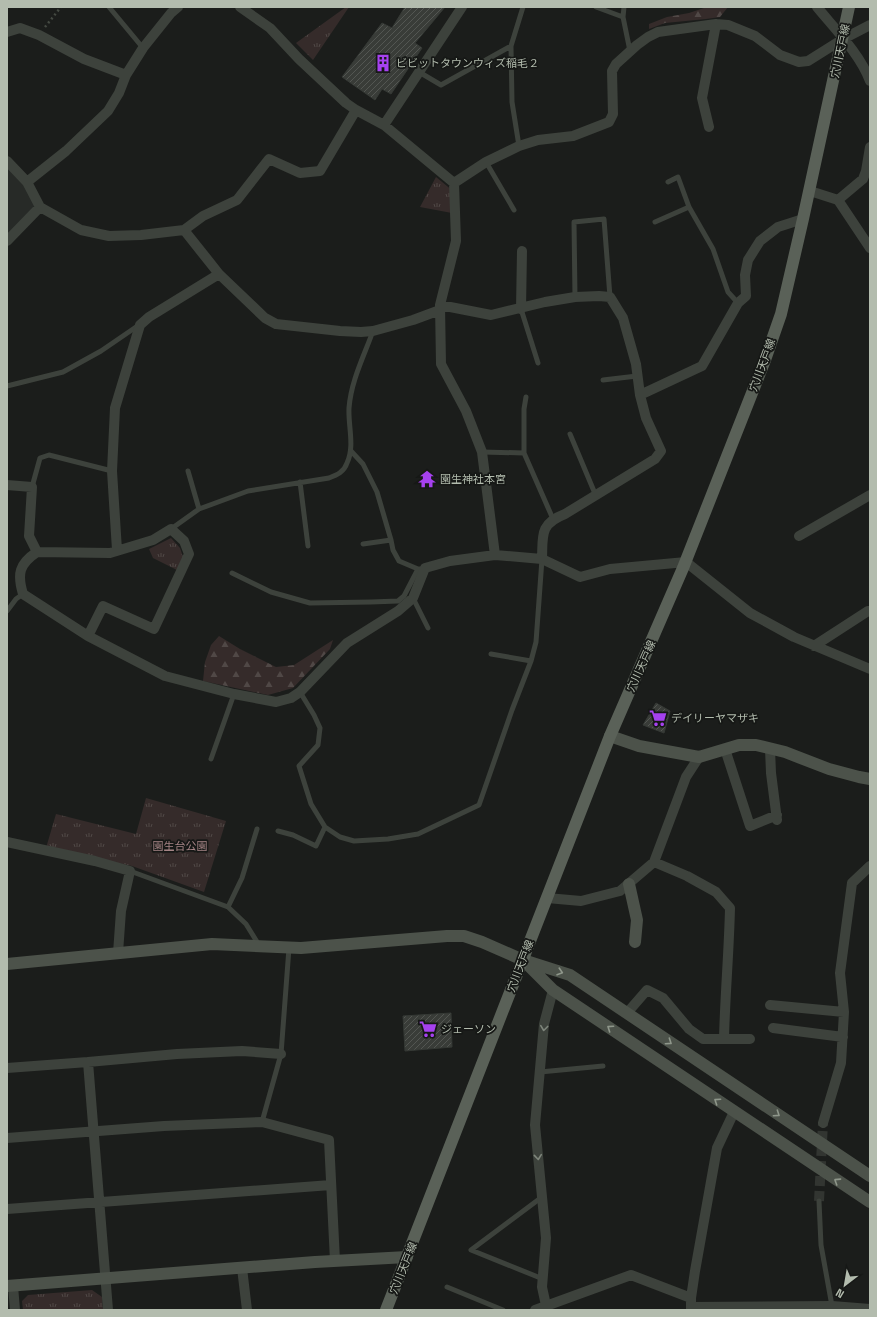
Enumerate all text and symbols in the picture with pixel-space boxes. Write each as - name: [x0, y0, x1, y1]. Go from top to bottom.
- street label: 穴川天戸線: [827, 23, 853, 79]
- building icon: ビビットタウンウィズ稲毛２: [373, 53, 393, 73]
- place label: ビビットタウンウィズ稲毛２: [396, 56, 539, 70]
- street label: 穴川天戸線: [746, 337, 778, 393]
- temple icon: 園生神社本宮: [417, 469, 437, 489]
- place label: 園生神社本宮: [440, 472, 506, 486]
- street label: 穴川天戸線: [623, 638, 659, 694]
- supermarket icon: デイリーヤマザキ: [648, 708, 668, 728]
- place label: デイリーヤマザキ: [671, 711, 759, 725]
- park label: 園生台公園: [153, 839, 208, 853]
- street label: 穴川天戸線: [504, 938, 536, 994]
- one-way arrow: [556, 967, 563, 976]
- supermarket icon: ジェーソン: [418, 1019, 438, 1039]
- place label: ジェーソン: [441, 1022, 496, 1036]
- one-way arrow: [540, 1025, 549, 1031]
- one-way arrow: [607, 1025, 614, 1033]
- one-way arrow: [665, 1037, 672, 1045]
- one-way arrow: [715, 1099, 722, 1106]
- one-way arrow: [773, 1109, 780, 1117]
- one-way arrow: [533, 1154, 542, 1160]
- one-way arrow: [835, 1178, 842, 1185]
- street label: 穴川天戸線: [386, 1240, 420, 1296]
- north arrow: [825, 1265, 865, 1305]
- text: N: [833, 1286, 847, 1301]

